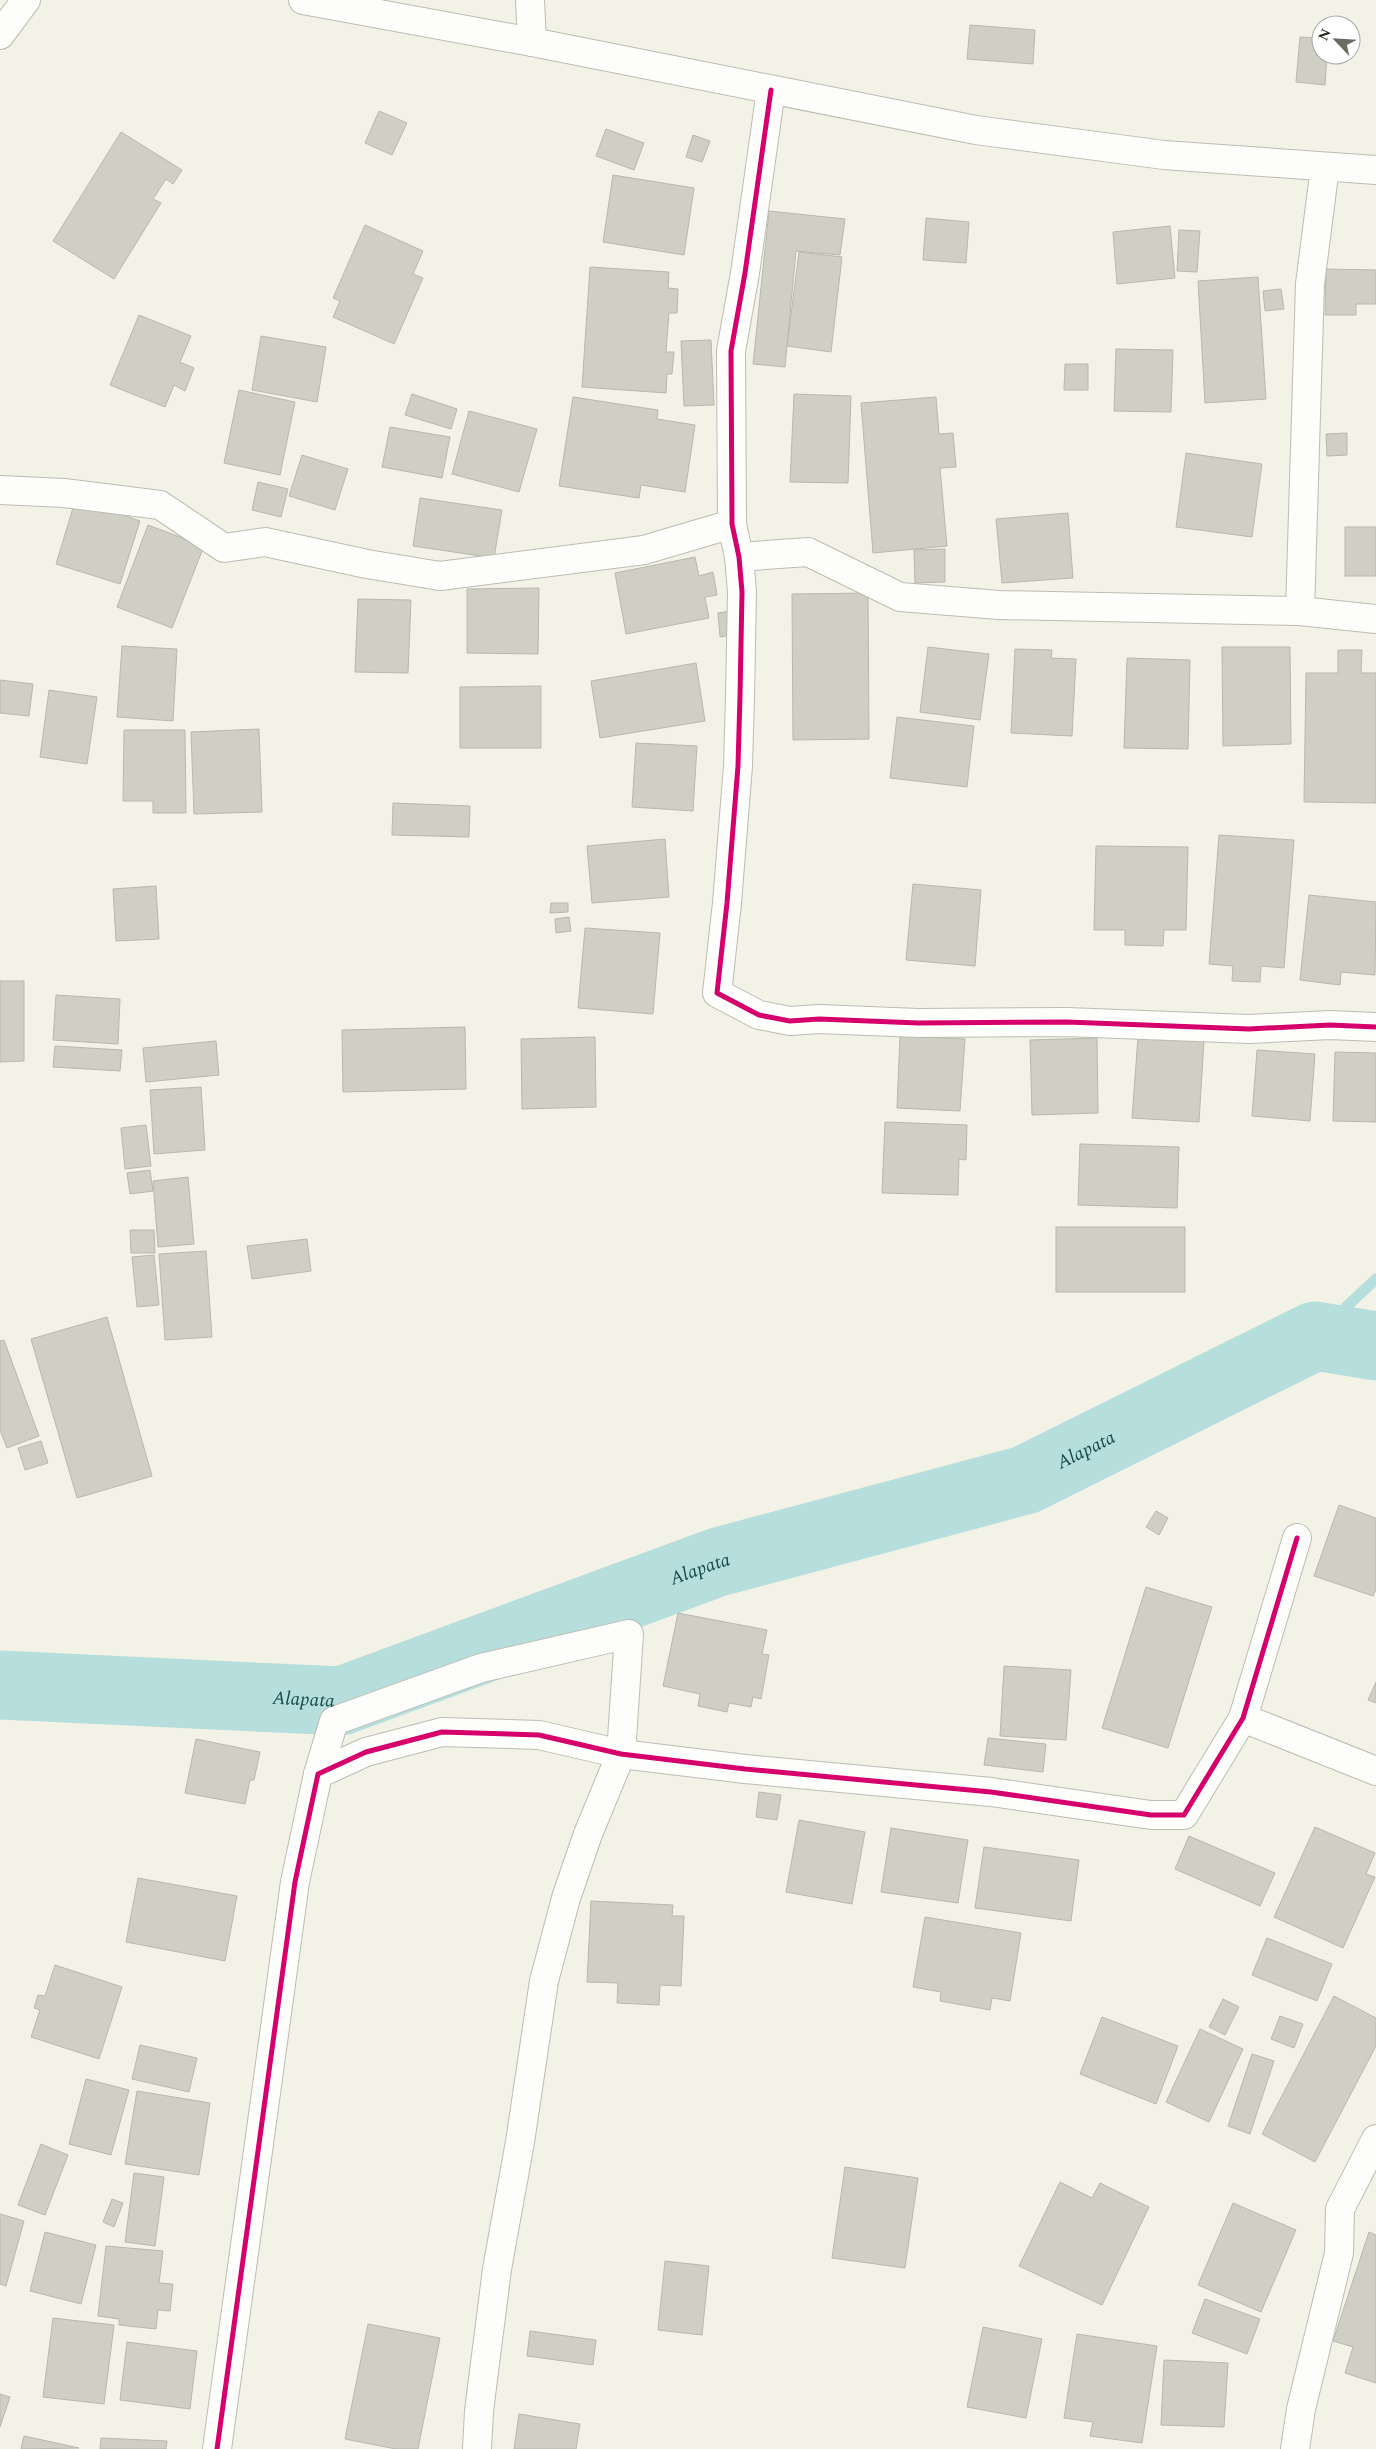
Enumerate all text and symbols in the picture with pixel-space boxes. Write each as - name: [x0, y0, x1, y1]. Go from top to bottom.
- north arrow: [1311, 15, 1361, 65]
- text: N: [1313, 25, 1337, 44]
- water label: Alapata: [1051, 1423, 1121, 1477]
- water label: Alapata: [665, 1545, 734, 1593]
- water label: Alapata: [271, 1683, 336, 1715]

